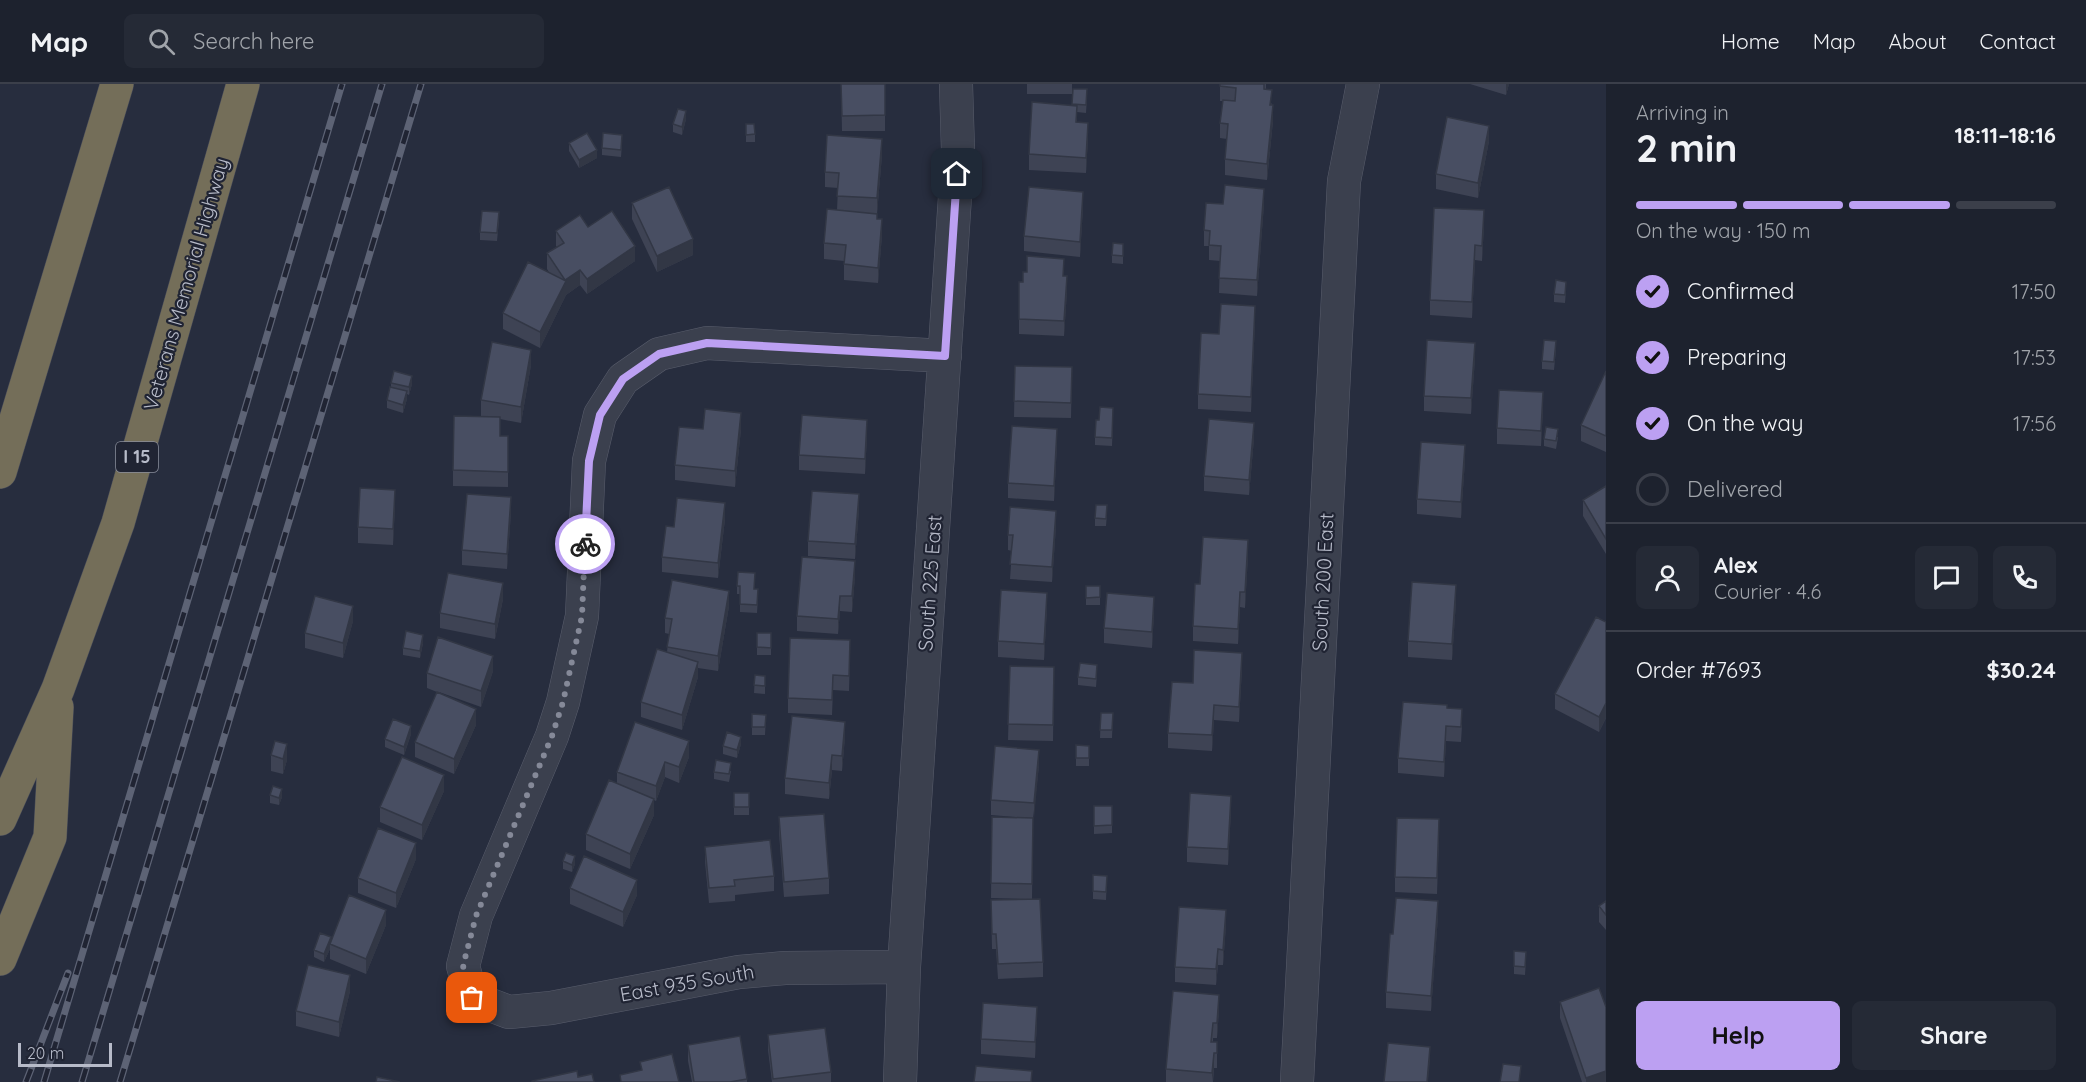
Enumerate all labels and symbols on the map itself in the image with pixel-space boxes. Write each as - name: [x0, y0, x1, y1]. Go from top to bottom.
- pin: [931, 148, 982, 199]
- street label: Veterans Memorial Highway: [137, 155, 234, 413]
- road number: I 15: [116, 442, 158, 472]
- street label: South 200 East: [1306, 512, 1339, 652]
- courier: [555, 514, 615, 574]
- street label: South 225 East: [912, 514, 947, 652]
- street label: East 935 South: [618, 958, 756, 1007]
- pin: [446, 972, 497, 1023]
- scale bar: [18, 1040, 112, 1068]

